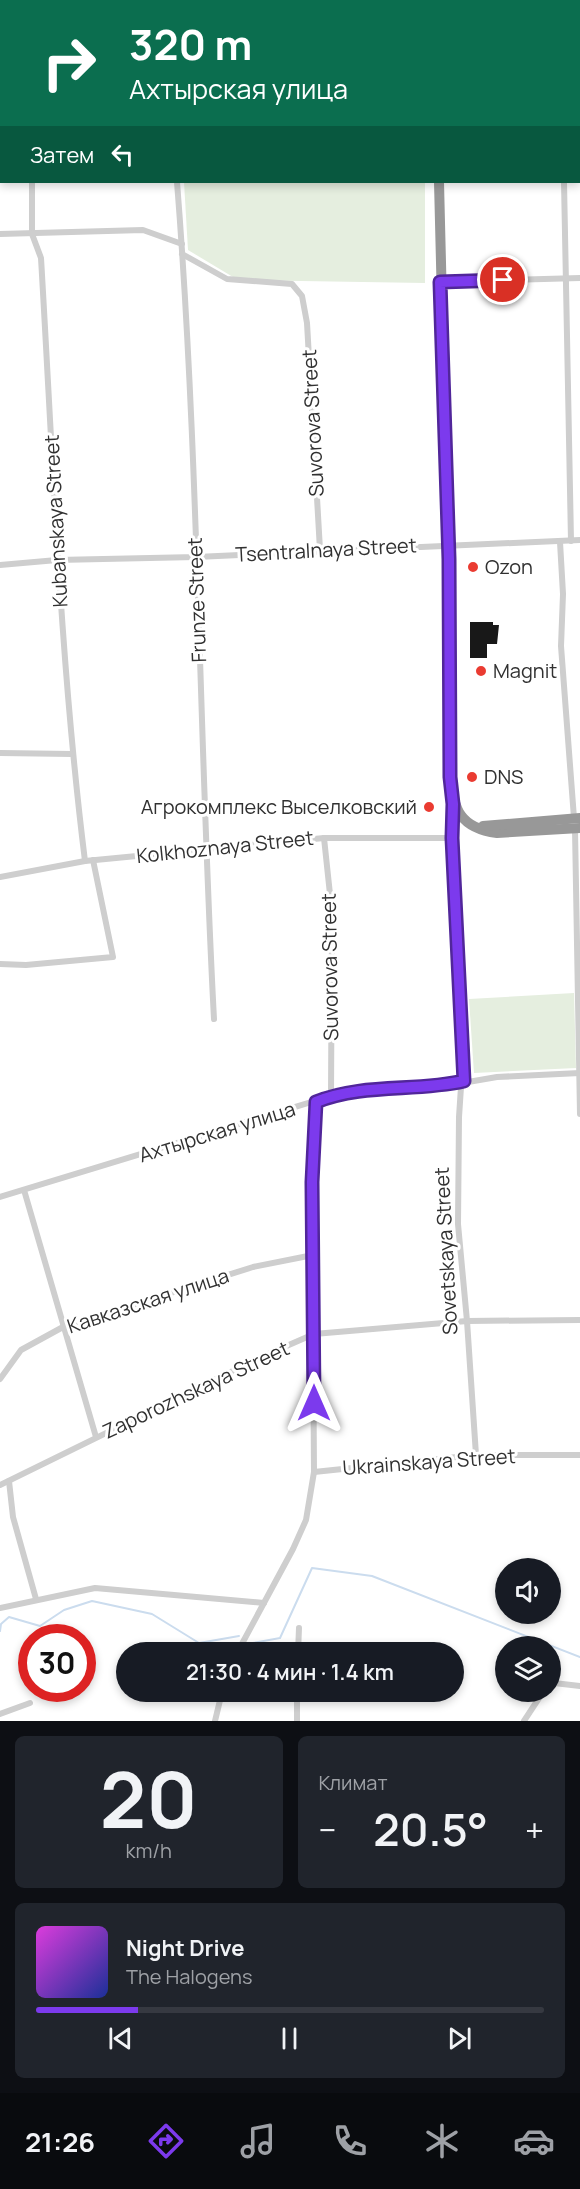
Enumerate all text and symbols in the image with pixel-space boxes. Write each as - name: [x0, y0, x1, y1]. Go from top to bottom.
- text: 320 m: [129, 15, 252, 73]
- icon: right: [30, 24, 108, 102]
- text: Ахтырская улица: [129, 70, 348, 107]
- icon: left: [106, 138, 139, 171]
- text: Затем: [30, 140, 94, 170]
- pin: [477, 254, 528, 305]
- icon: arrive: [486, 263, 519, 296]
- street label: Suvorova Street: [295, 349, 330, 497]
- street label: Kubanskaya Street: [37, 434, 74, 608]
- street label: Tsentralnaya Street: [235, 531, 417, 568]
- street label: Frunze Street: [181, 537, 212, 663]
- place label: Ozon: [485, 553, 533, 580]
- marker: Ozon: [466, 560, 480, 574]
- place label: Magnit: [493, 657, 557, 684]
- marker: Magnit: [474, 664, 488, 678]
- place label: DNS: [484, 763, 523, 790]
- marker: DNS: [465, 770, 479, 784]
- place label: Агрокомплекс Выселковский: [141, 793, 417, 820]
- marker: Агрокомплекс Выселковский: [422, 800, 436, 814]
- street label: Kolkhoznaya Street: [135, 824, 315, 869]
- street label: Suvorova Street: [315, 893, 344, 1041]
- street label: Ахтырская улица: [135, 1095, 298, 1168]
- street label: Sovetskaya Street: [428, 1166, 463, 1336]
- street label: Кавказская улица: [64, 1262, 232, 1339]
- street label: Zaporozhskaya Street: [98, 1334, 293, 1445]
- position arrow: [282, 1371, 346, 1435]
- street label: Ukrainskaya Street: [342, 1442, 516, 1481]
- map controls: [495, 1558, 561, 1702]
- button: sound: [495, 1558, 561, 1624]
- speed limit sign: 30: [18, 1624, 96, 1702]
- button: layers: [495, 1636, 561, 1702]
- text: 21:30 · 4 мин · 1.4 km: [186, 1657, 394, 1687]
- text: 20: [100, 1745, 198, 1851]
- text: Климат: [319, 1769, 388, 1796]
- text: 20.5°: [373, 1798, 488, 1860]
- text: −: [319, 1807, 336, 1852]
- text: +: [525, 1807, 544, 1852]
- text: km/h: [125, 1837, 172, 1864]
- text: Night Drive: [126, 1933, 245, 1963]
- text: The Halogens: [126, 1963, 252, 1990]
- icon: previous: [104, 2022, 137, 2055]
- icon: pause: [273, 2022, 306, 2055]
- icon: next: [443, 2022, 476, 2055]
- icon: directions: [145, 2120, 187, 2162]
- icon: music: [237, 2120, 279, 2162]
- icon: phone: [329, 2120, 371, 2162]
- icon: climate: [421, 2120, 463, 2162]
- icon: car: [513, 2120, 555, 2162]
- text: 21:26: [25, 2123, 95, 2160]

